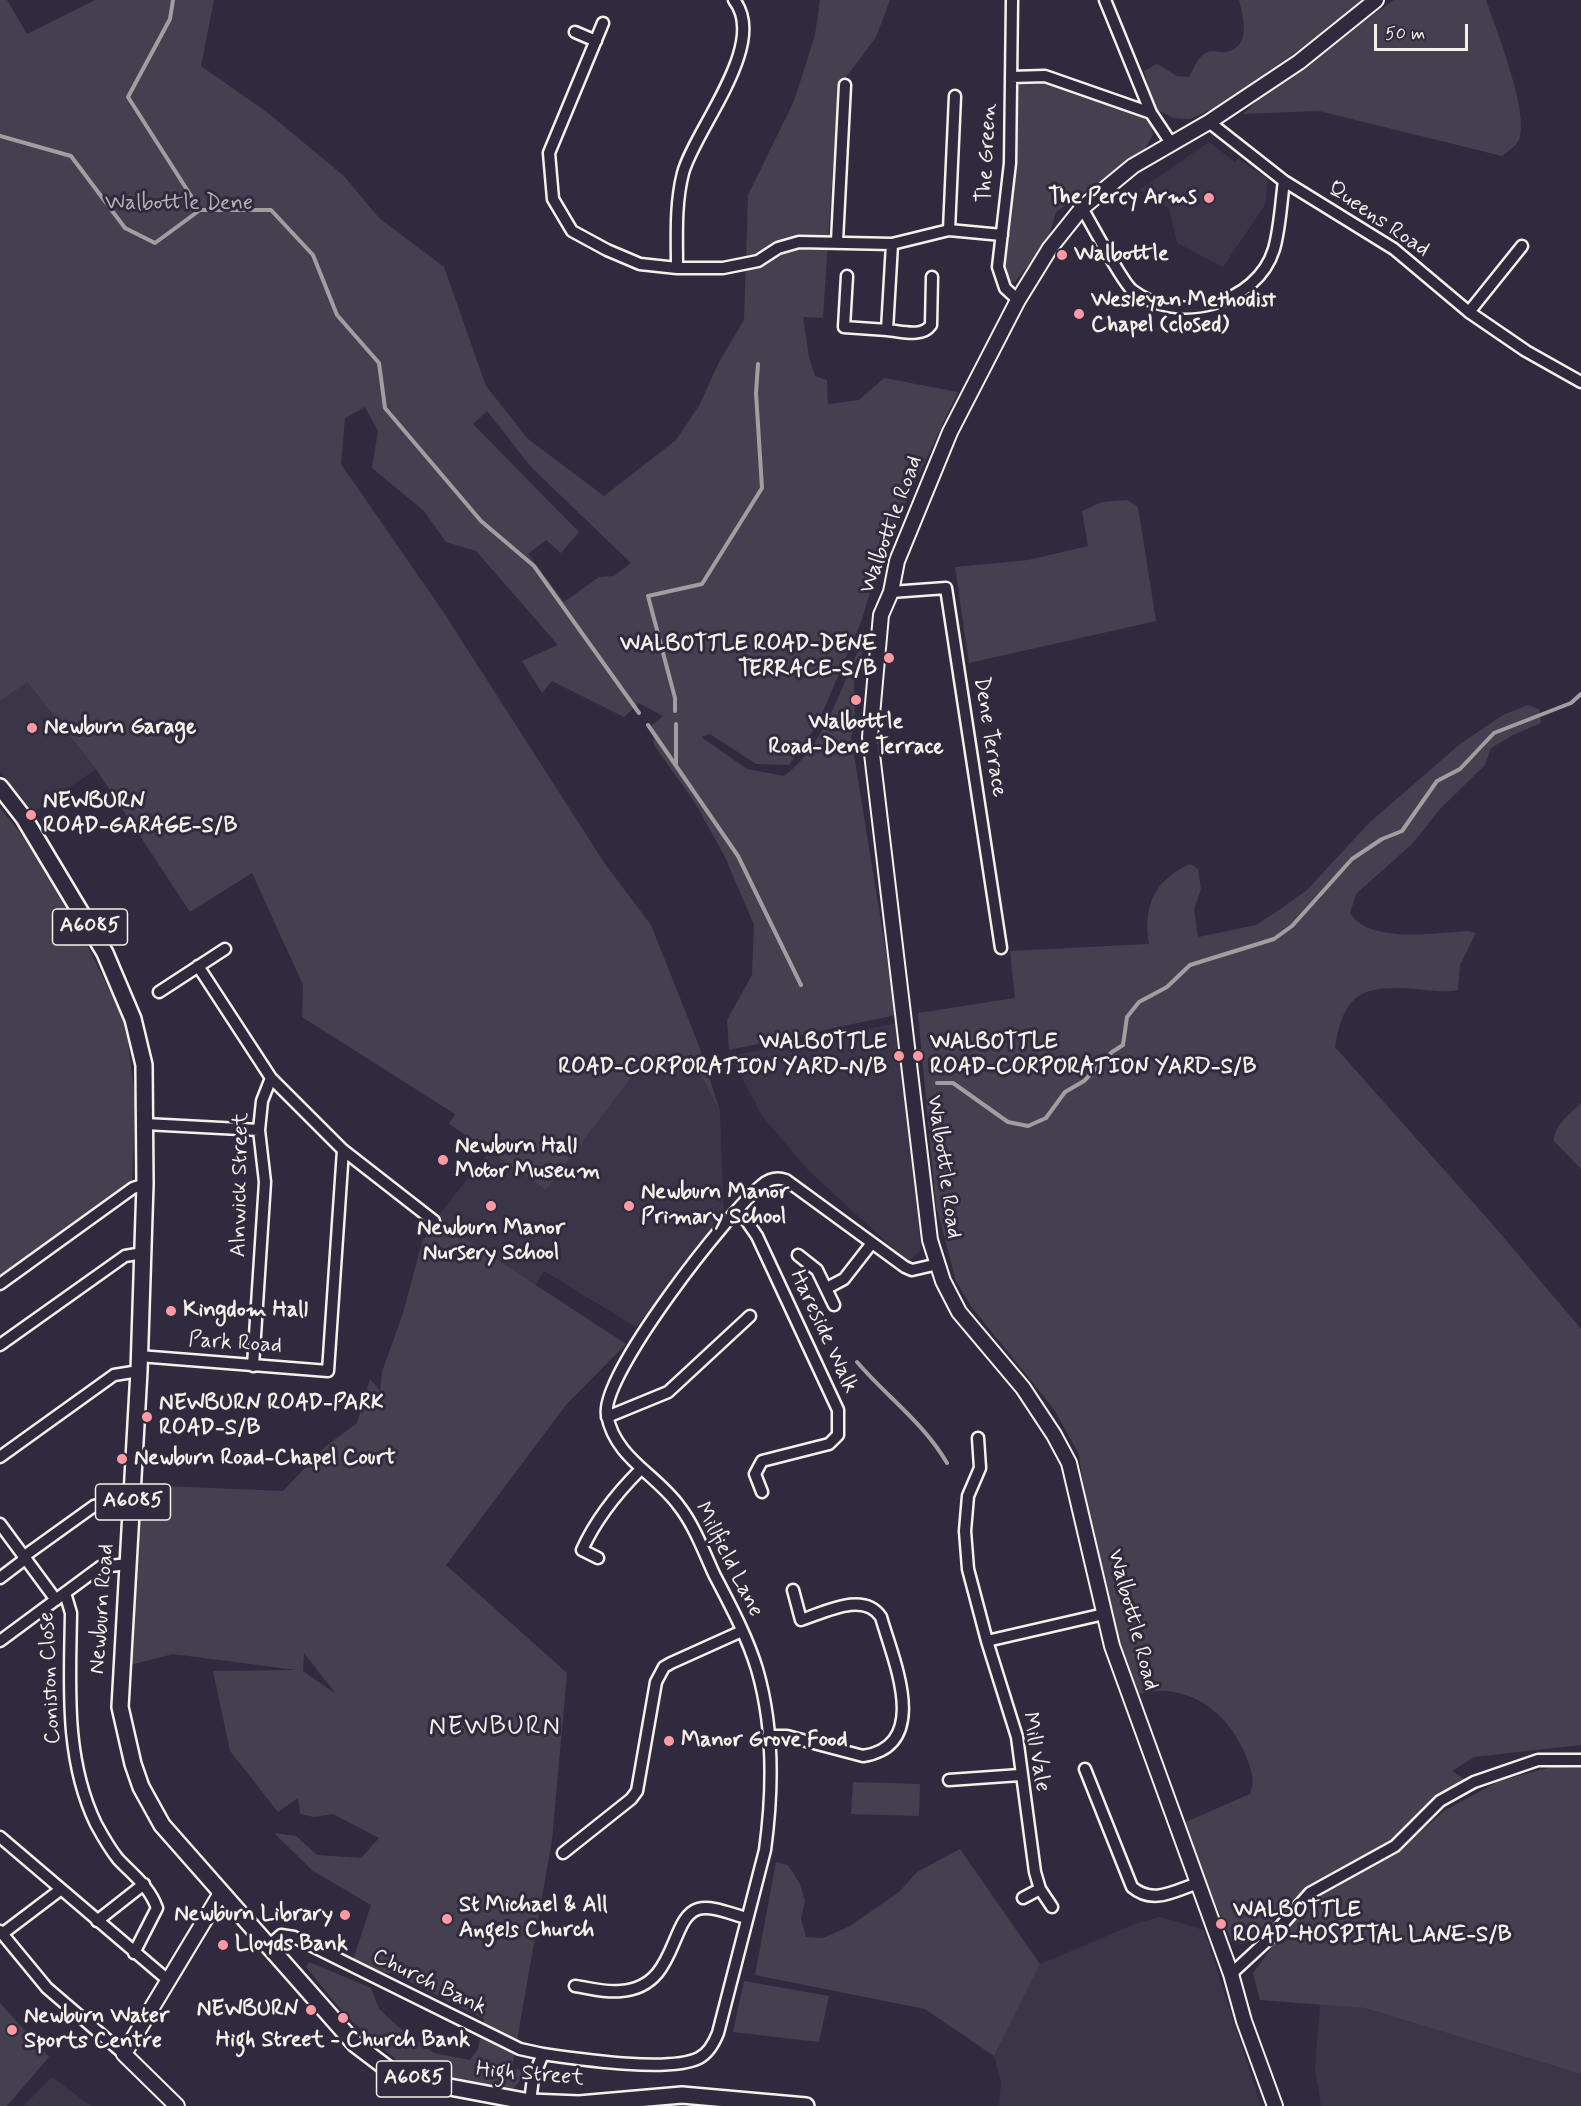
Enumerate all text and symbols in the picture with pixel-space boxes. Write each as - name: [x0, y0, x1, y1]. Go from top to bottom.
- scale bar: [1377, 12, 1472, 50]
- text: 50 m: [1385, 22, 1425, 46]
- street label: The Green: [972, 103, 1004, 203]
- street label: Queens Road: [1322, 176, 1434, 264]
- place label: The Percy Arms: [1048, 185, 1197, 211]
- park label: Walbottle Dene: [105, 191, 253, 217]
- marker: The Percy Arms: [1202, 191, 1216, 205]
- place label: Walbottle: [1074, 242, 1169, 268]
- marker: Walbottle: [1055, 248, 1069, 262]
- place label: Wesleyan Methodist Chapel (closed): [1091, 288, 1276, 340]
- marker: Wesleyan Methodist Chapel (closed): [1072, 307, 1086, 321]
- street label: Walbottle Road: [855, 452, 929, 598]
- place label: WALBOTTLE ROAD-DENE TERRACE-S/B: [620, 632, 877, 684]
- marker: WALBOTTLE ROAD-DENE TERRACE-S/B: [882, 651, 896, 665]
- street label: Dene Terrace: [966, 675, 1012, 799]
- marker: Walbottle Road-Dene Terrace: [849, 693, 863, 707]
- place label: Walbottle Road-Dene Terrace: [768, 710, 944, 762]
- place label: Newburn Garage: [44, 715, 196, 741]
- marker: Newburn Garage: [25, 721, 39, 735]
- place label: NEWBURN ROAD-GARAGE-S/B: [43, 789, 237, 840]
- marker: NEWBURN ROAD-GARAGE-S/B: [24, 808, 38, 822]
- road number: A6085: [52, 909, 128, 945]
- place label: WALBOTTLE ROAD-CORPORATION YARD-N/B: [558, 1030, 887, 1082]
- place label: WALBOTTLE ROAD-CORPORATION YARD-S/B: [930, 1030, 1256, 1082]
- marker: WALBOTTLE ROAD-CORPORATION YARD-N/B: [892, 1049, 906, 1063]
- marker: WALBOTTLE ROAD-CORPORATION YARD-S/B: [911, 1049, 925, 1063]
- street label: Walbottle Road: [920, 1093, 966, 1241]
- street label: Alnwick Street: [227, 1112, 255, 1258]
- place label: Newburn Hall Motor Museum: [455, 1134, 600, 1186]
- marker: Newburn Hall Motor Museum: [436, 1153, 450, 1167]
- place label: Newburn Manor Primary School: [641, 1180, 789, 1232]
- marker: Newburn Manor Nursery School: [484, 1199, 498, 1213]
- marker: Newburn Manor Primary School: [622, 1199, 636, 1213]
- place label: Newburn Manor Nursery School: [417, 1216, 565, 1268]
- street label: Hareside Walk: [783, 1266, 863, 1398]
- place label: Kingdom Hall: [183, 1298, 308, 1324]
- marker: Kingdom Hall: [164, 1304, 178, 1318]
- street label: Park Road: [187, 1328, 283, 1360]
- place label: NEWBURN ROAD-PARK ROAD-S/B: [159, 1391, 383, 1442]
- marker: NEWBURN ROAD-PARK ROAD-S/B: [140, 1410, 154, 1424]
- place label: Newburn Road-Chapel Court: [134, 1446, 396, 1472]
- marker: Newburn Road-Chapel Court: [115, 1452, 129, 1466]
- road number: A6085: [96, 1484, 170, 1520]
- street label: Millfield Lane: [688, 1498, 768, 1622]
- street label: Newburn Road: [85, 1543, 121, 1675]
- street label: Walbottle Road: [1101, 1547, 1163, 1693]
- street label: Coniston Close: [34, 1611, 68, 1745]
- street label: Mill Vale: [1015, 1710, 1055, 1794]
- district label: NEWBURN: [429, 1713, 561, 1745]
- place label: Manor Grove Food: [681, 1728, 848, 1754]
- marker: Manor Grove Food: [662, 1734, 676, 1748]
- place label: St Michael & All Angels Church: [459, 1893, 608, 1945]
- place label: WALBOTTLE ROAD-HOSPITAL LANE-S/B: [1233, 1898, 1512, 1950]
- place label: Newburn Library: [174, 1902, 333, 1928]
- marker: Newburn Library: [338, 1908, 352, 1922]
- marker: St Michael & All Angels Church: [440, 1912, 454, 1926]
- marker: WALBOTTLE ROAD-HOSPITAL LANE-S/B: [1214, 1917, 1228, 1931]
- place label: Lloyds Bank: [235, 1932, 348, 1958]
- marker: Lloyds Bank: [216, 1938, 230, 1952]
- street label: Church Bank: [367, 1944, 491, 2022]
- place label: NEWBURN: [197, 1997, 299, 2023]
- marker: NEWBURN: [304, 2003, 318, 2017]
- place label: Newburn Water Sports Centre: [24, 2004, 169, 2056]
- marker: High Street - Church Bank: [336, 2011, 350, 2025]
- marker: Newburn Water Sports Centre: [5, 2023, 19, 2037]
- place label: High Street - Church Bank: [216, 2028, 470, 2054]
- street label: High Street: [475, 2057, 585, 2093]
- road number: A6085: [376, 2061, 452, 2097]

